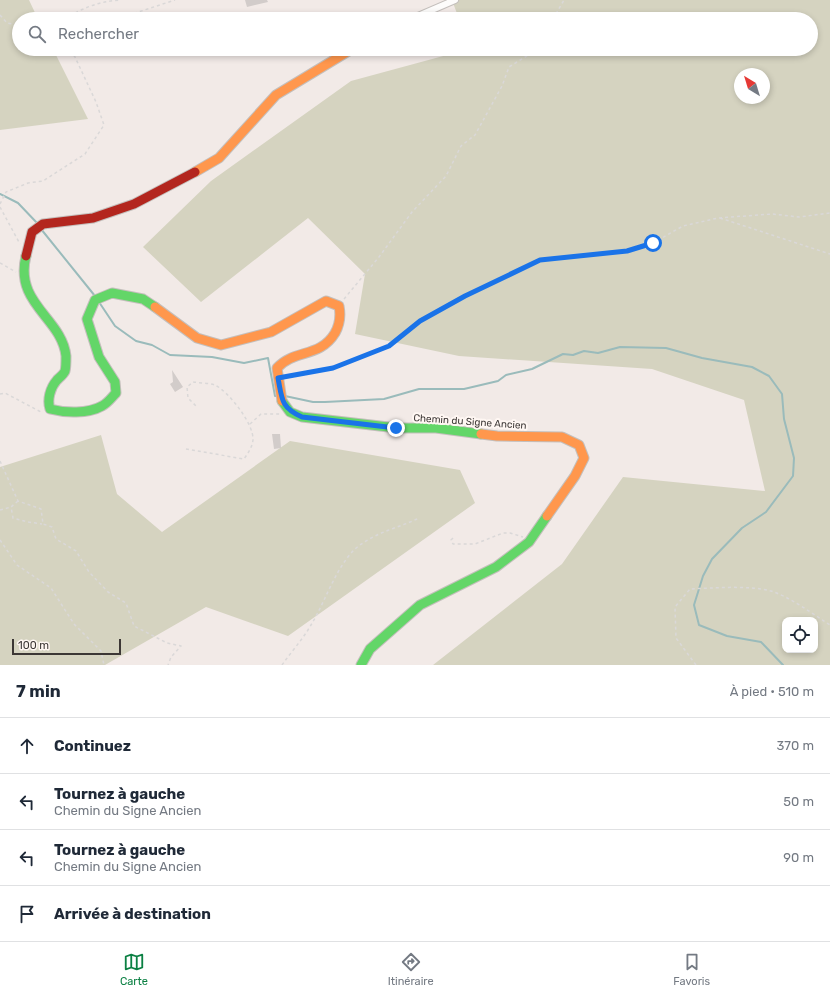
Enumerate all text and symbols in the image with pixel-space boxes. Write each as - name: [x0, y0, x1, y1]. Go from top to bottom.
- search box: [12, 12, 818, 56]
- icon: search: [26, 23, 48, 45]
- text: Rechercher: [58, 25, 139, 43]
- north arrow: [734, 68, 770, 104]
- route start: [644, 234, 662, 252]
- street label: Chemin du Signe Ancien: [413, 412, 527, 432]
- route end: [387, 419, 405, 437]
- map controls: [782, 617, 818, 653]
- button: locate: [782, 617, 818, 653]
- scale bar: [12, 637, 121, 656]
- text: 100 m: [18, 639, 49, 652]
- text: 7 min: [16, 681, 61, 701]
- text: À pied · 510 m: [730, 684, 814, 699]
- icon: ahead: [16, 735, 38, 757]
- text: Continuez: [54, 737, 131, 755]
- text: 370 m: [777, 738, 814, 753]
- text: Tournez à gauche: [54, 785, 185, 803]
- icon: left: [16, 791, 38, 813]
- text: 50 m: [783, 794, 814, 809]
- text: Chemin du Signe Ancien: [54, 803, 201, 818]
- text: Tournez à gauche: [54, 841, 185, 859]
- icon: left: [16, 847, 38, 869]
- text: 90 m: [783, 850, 814, 865]
- text: Chemin du Signe Ancien: [54, 859, 201, 874]
- icon: arrive: [16, 903, 38, 925]
- text: Arrivée à destination: [54, 905, 211, 923]
- tab: Carte: [120, 951, 148, 988]
- tab: Itinéraire: [388, 951, 434, 988]
- tab: Favoris: [673, 951, 710, 988]

